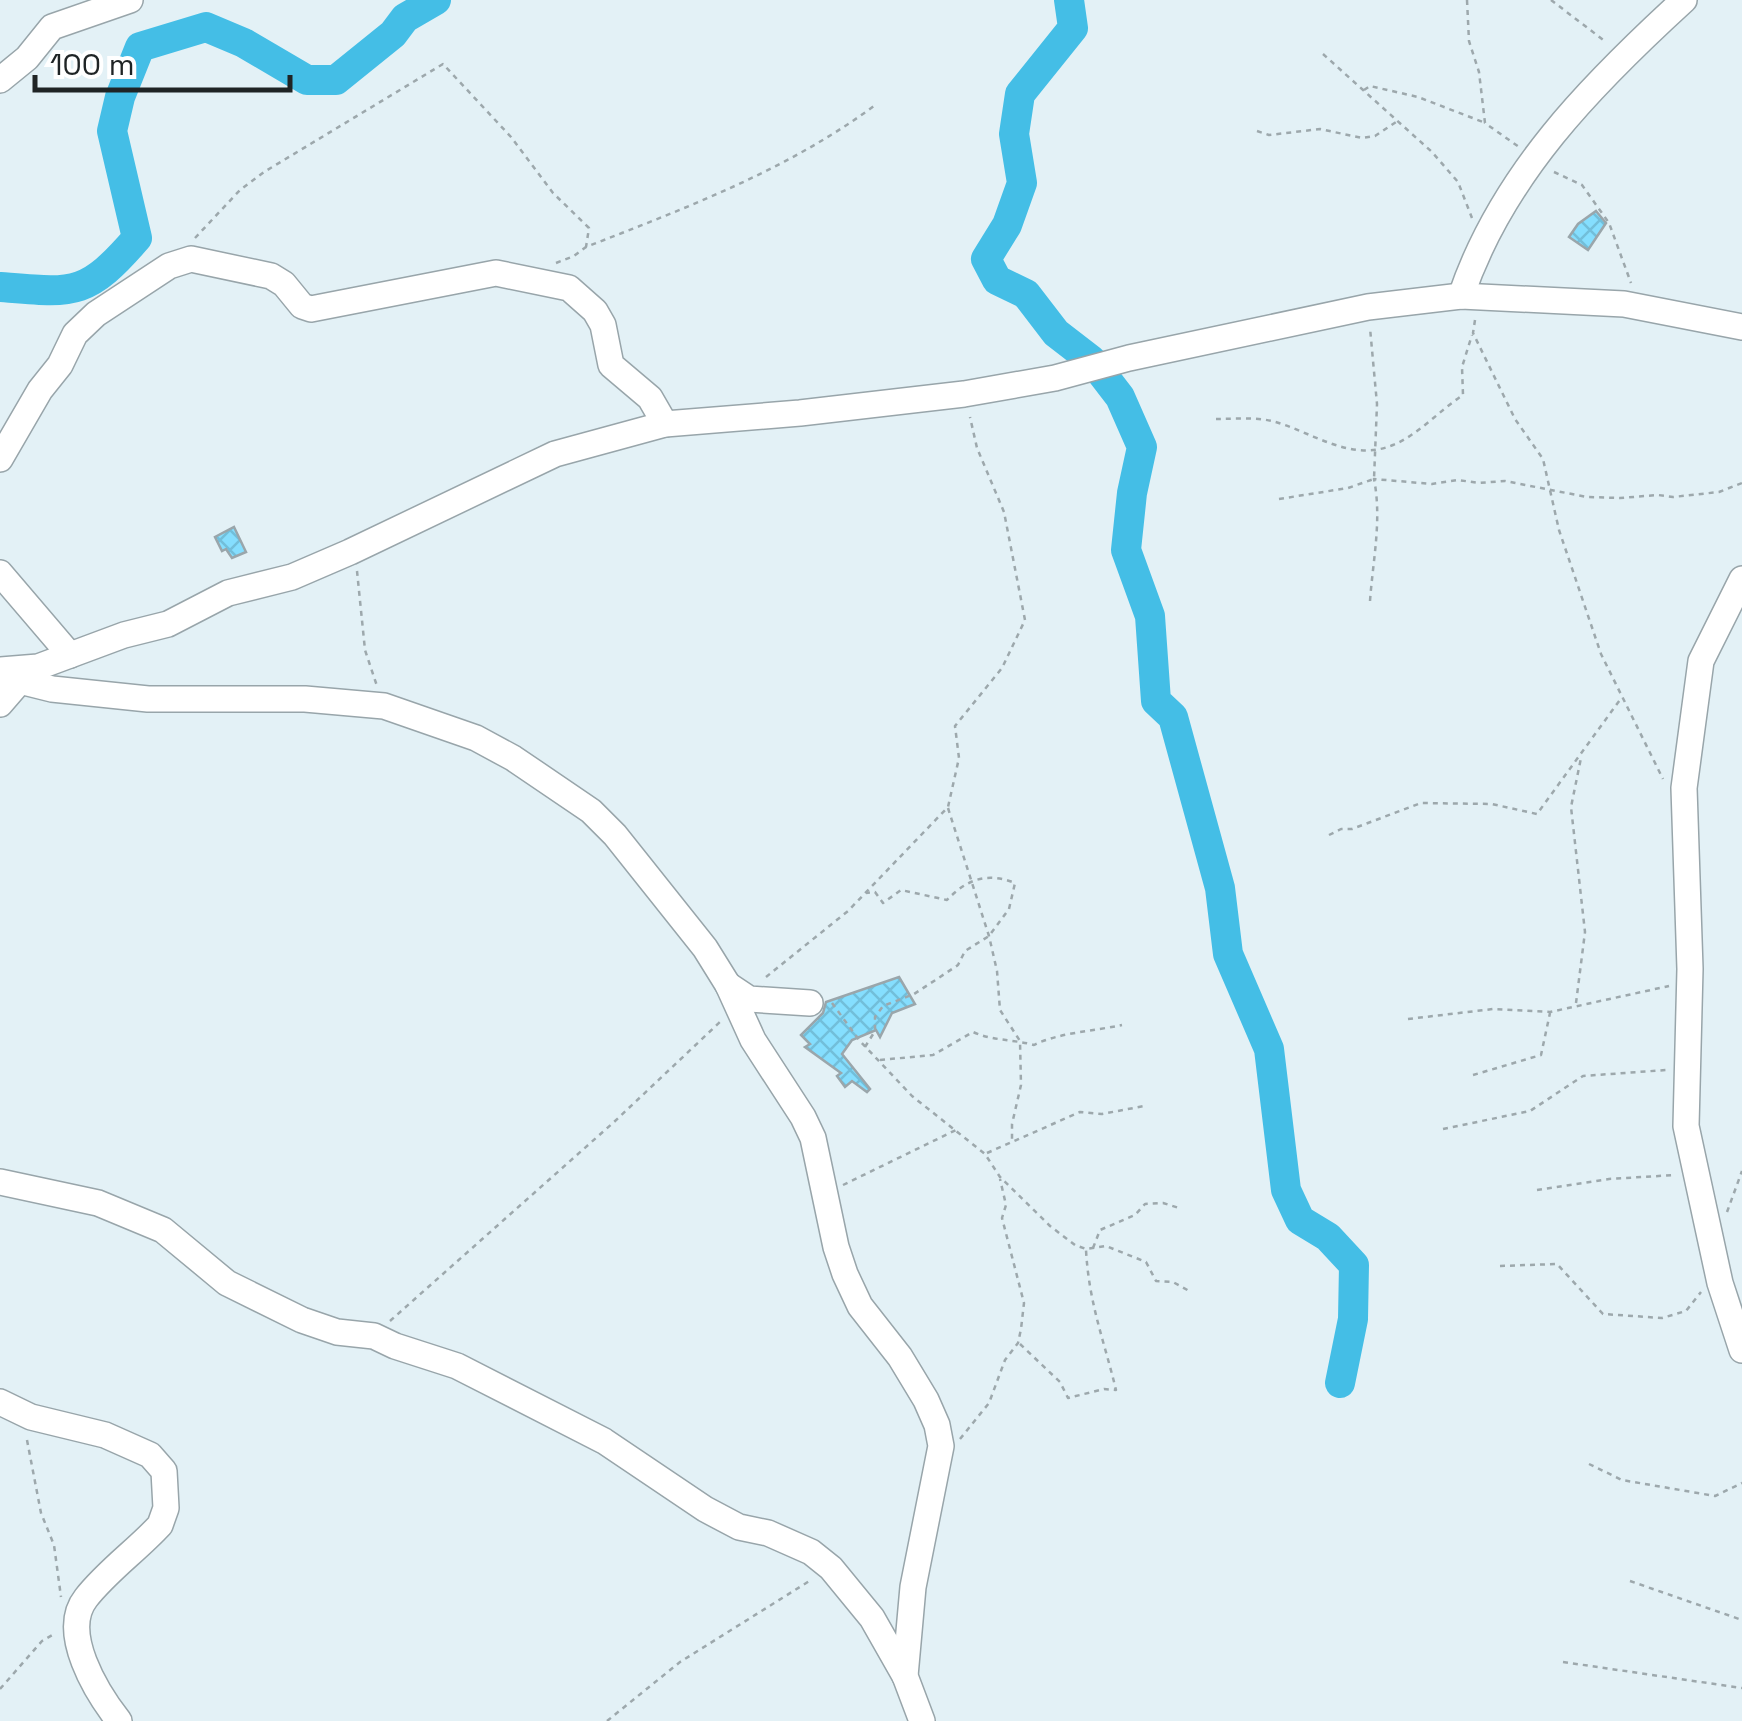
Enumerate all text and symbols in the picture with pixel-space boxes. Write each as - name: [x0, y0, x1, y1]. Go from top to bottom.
- scale bar: [35, 30, 290, 92]
- text: 100 m: [50, 45, 135, 84]

